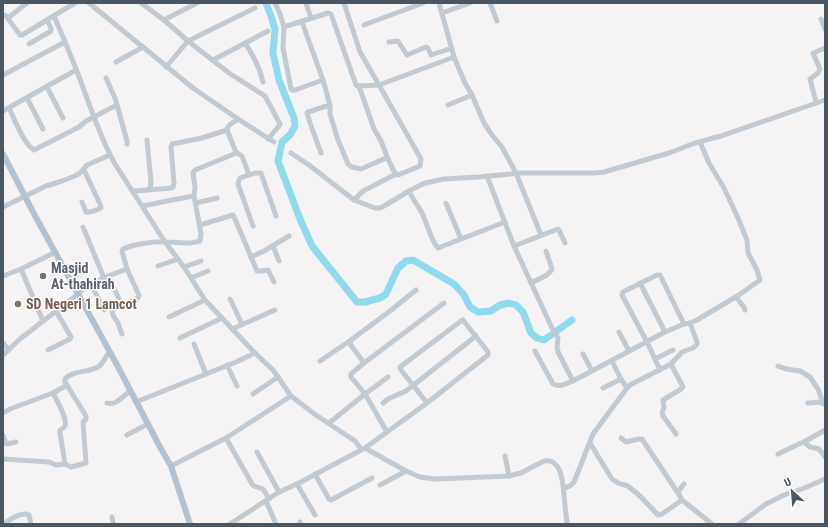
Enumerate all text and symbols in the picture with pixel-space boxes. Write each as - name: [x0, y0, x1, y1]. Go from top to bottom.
- place label: Masjid At-thahirah: [51, 260, 115, 292]
- marker: Masjid At-thahirah: [38, 271, 48, 281]
- place label: SD Negeri 1 Lamcot: [26, 296, 137, 312]
- marker: SD Negeri 1 Lamcot: [13, 299, 23, 309]
- north arrow: [772, 471, 812, 511]
- text: U: [782, 475, 794, 490]

